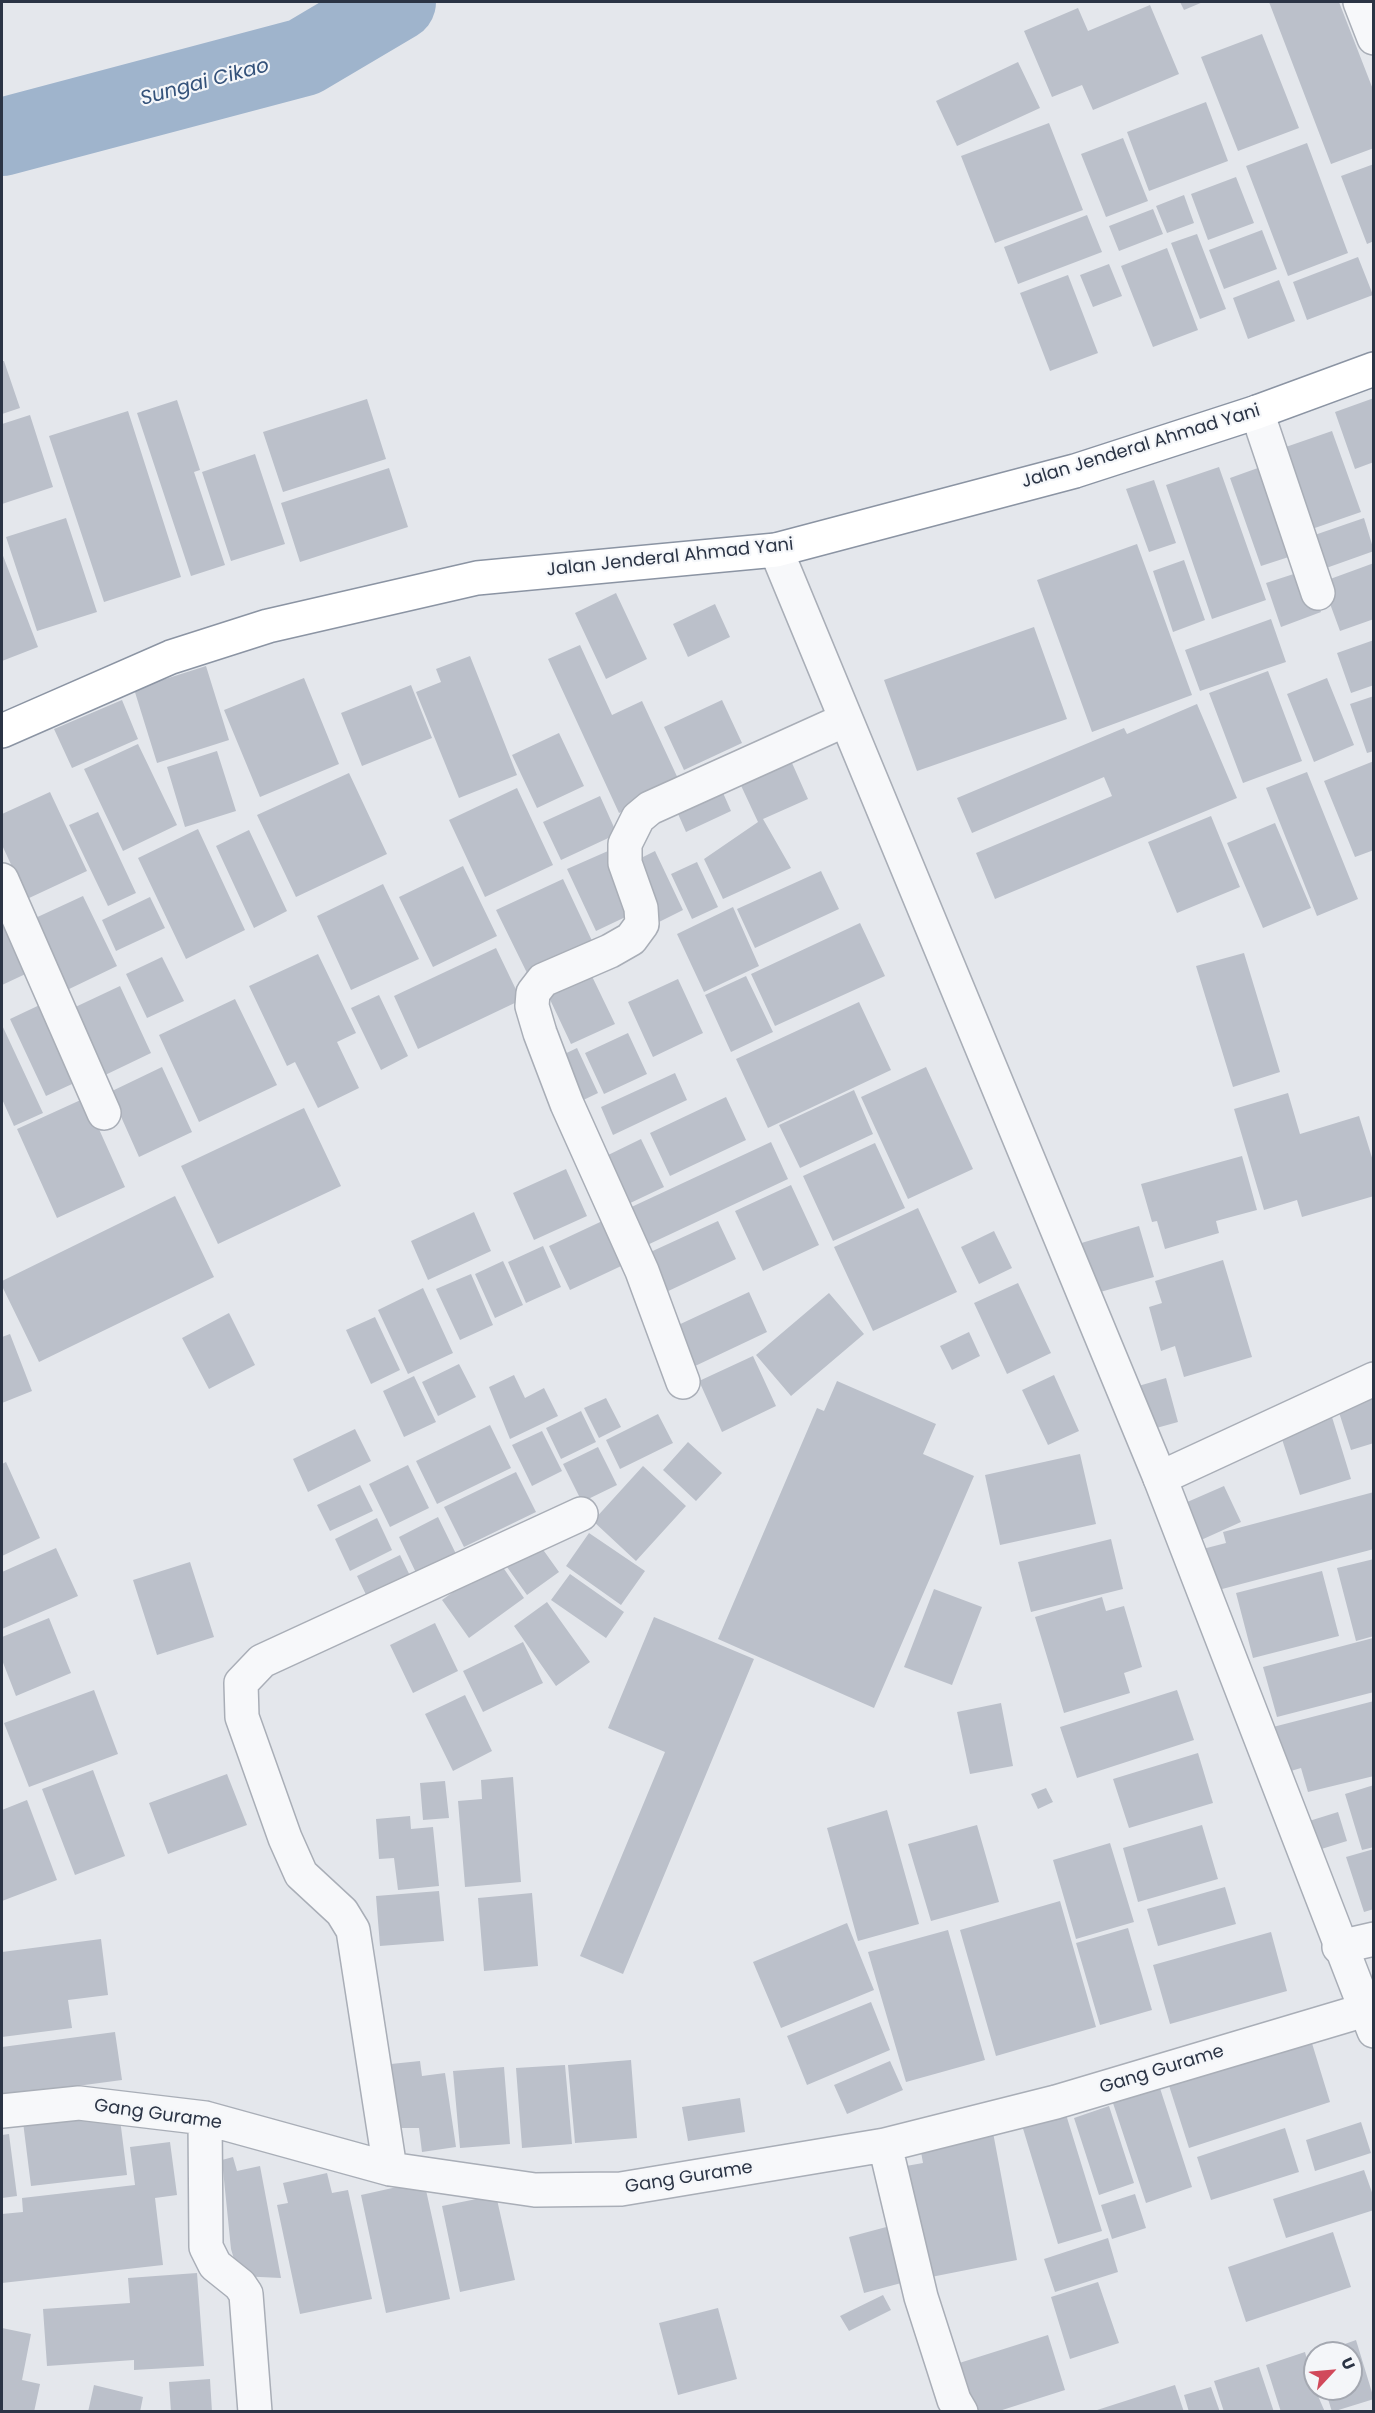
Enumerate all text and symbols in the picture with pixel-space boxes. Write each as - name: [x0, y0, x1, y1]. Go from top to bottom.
- water label: Sungai Cikao: [138, 54, 272, 112]
- street label: Jalan Jenderal Ahmad Yani: [1019, 400, 1263, 494]
- street label: Jalan Jenderal Ahmad Yani: [545, 534, 795, 582]
- street label: Gang Gurame: [1097, 2041, 1227, 2099]
- street label: Gang Gurame: [93, 2095, 223, 2135]
- street label: Gang Gurame: [624, 2157, 754, 2199]
- north arrow: [1303, 2341, 1363, 2401]
- text: U: [1335, 2354, 1361, 2374]

